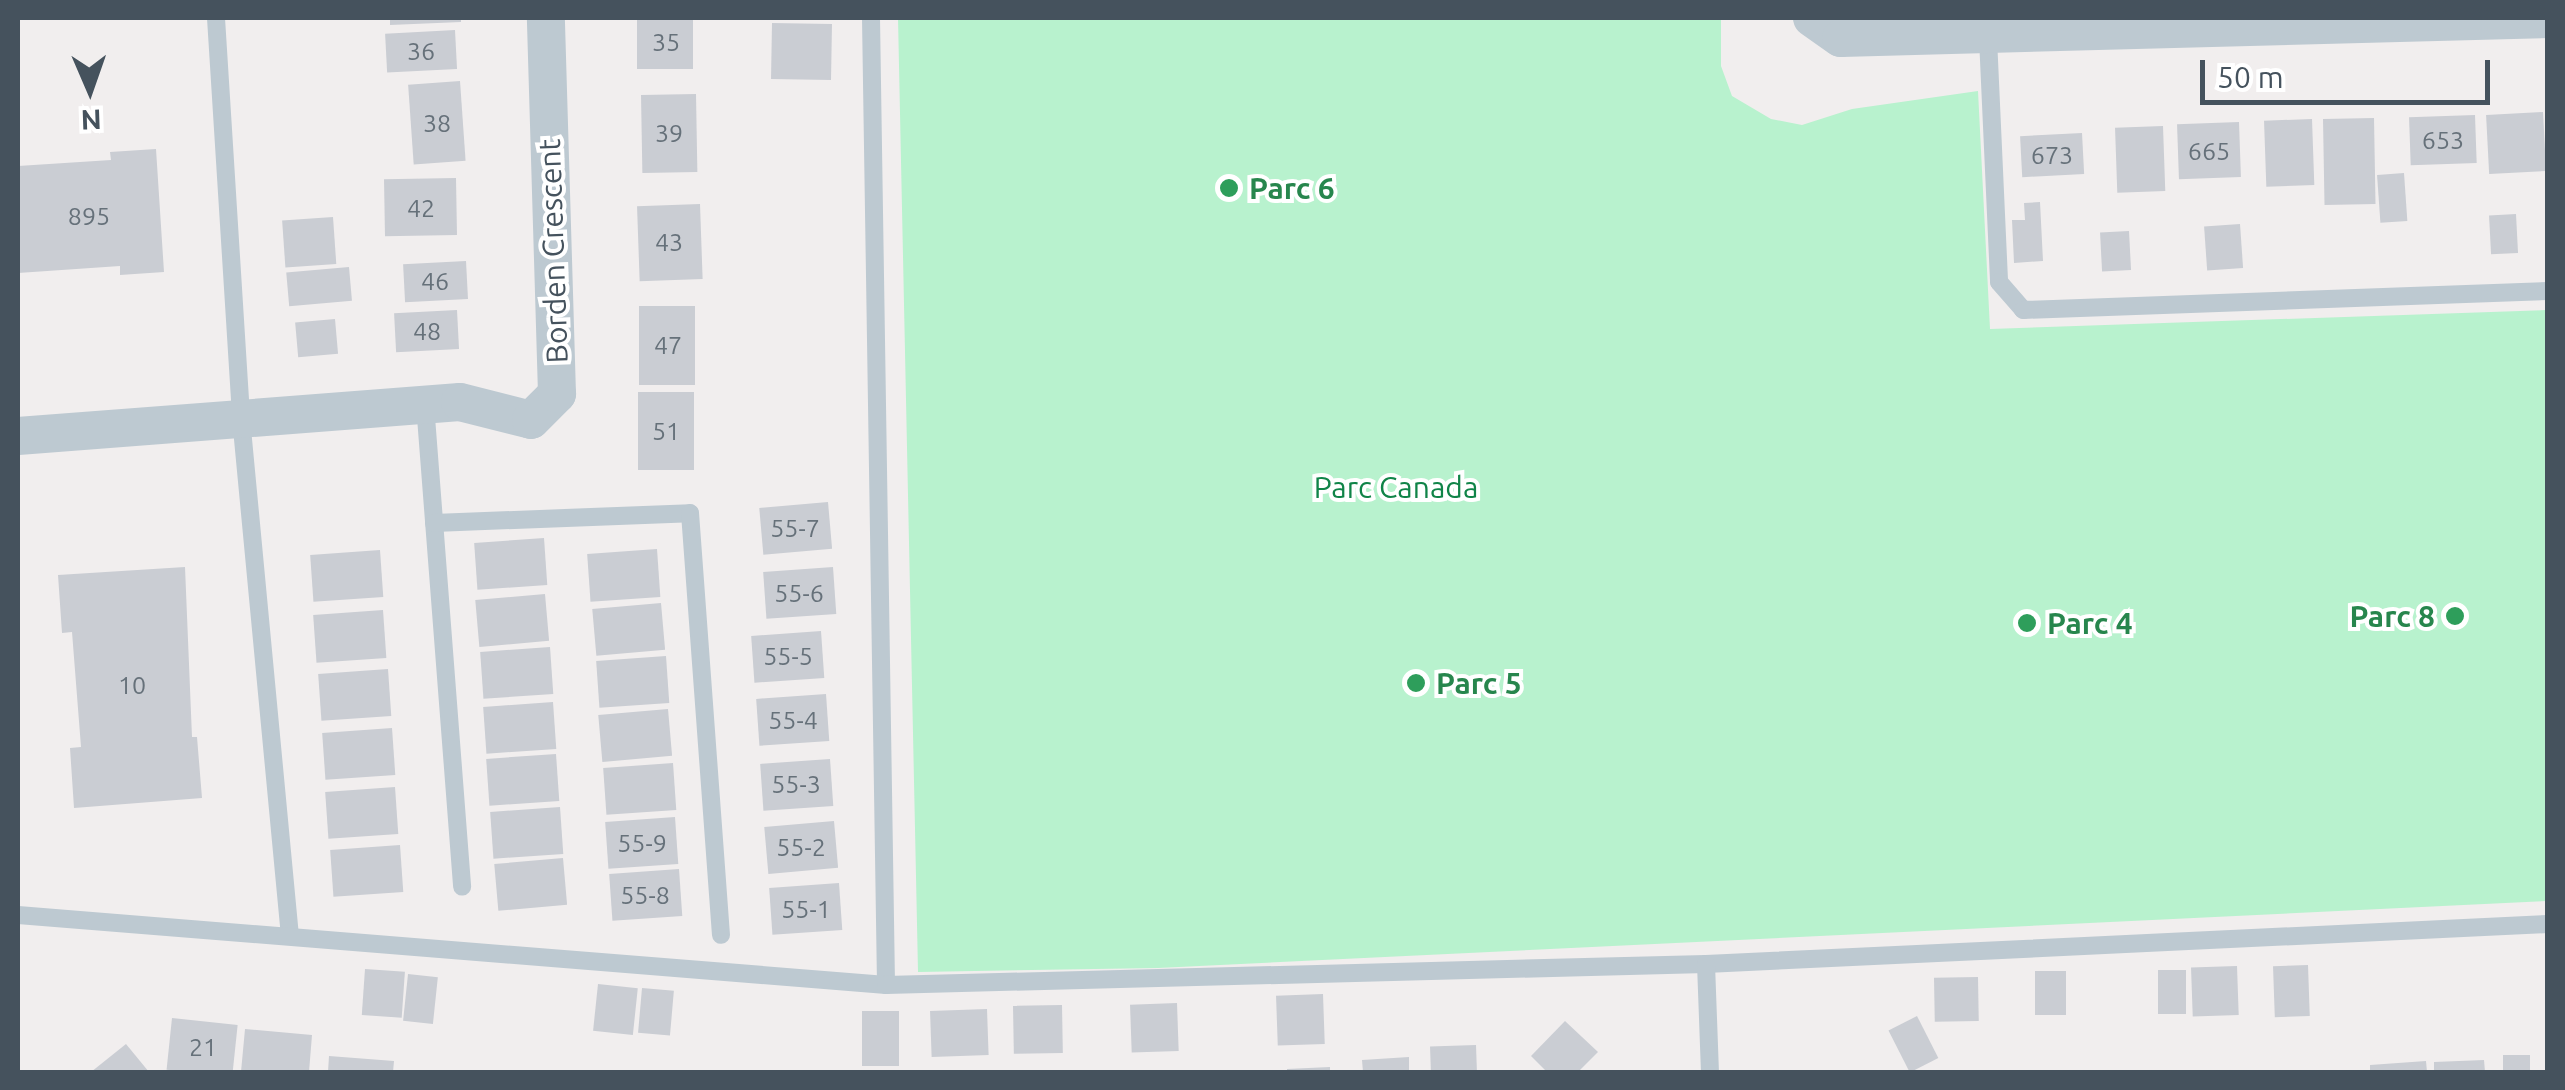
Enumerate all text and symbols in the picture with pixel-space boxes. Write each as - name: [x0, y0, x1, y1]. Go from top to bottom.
- house number: 35: [652, 27, 680, 57]
- house number: 36: [407, 36, 435, 66]
- north arrow: [40, 40, 140, 140]
- scale bar: [2205, 40, 2495, 102]
- text: 50 m: [2217, 60, 2284, 94]
- text: N: [80, 105, 102, 136]
- house number: 38: [423, 108, 451, 138]
- house number: 39: [655, 118, 683, 148]
- house number: 653: [2422, 125, 2464, 155]
- house number: 665: [2188, 136, 2230, 166]
- street label: Borden Crescent: [531, 138, 575, 364]
- house number: 673: [2031, 140, 2073, 170]
- place label: Parc 6: [1249, 170, 1335, 206]
- marker: Parc 6: [1218, 177, 1240, 199]
- house number: 42: [407, 193, 435, 223]
- house number: 895: [68, 201, 110, 231]
- house number: 43: [655, 227, 683, 257]
- house number: 46: [421, 266, 449, 296]
- house number: 48: [413, 316, 441, 346]
- house number: 47: [654, 330, 682, 360]
- house number: 51: [652, 416, 680, 446]
- park label: Parc Canada: [1314, 469, 1478, 505]
- house number: 55-7: [770, 513, 820, 543]
- house number: 55-6: [774, 578, 824, 608]
- place label: Parc 8: [2349, 598, 2435, 634]
- place label: Parc 4: [2047, 605, 2133, 641]
- marker: Parc 8: [2444, 605, 2466, 627]
- marker: Parc 4: [2016, 612, 2038, 634]
- house number: 55-5: [763, 641, 813, 671]
- place label: Parc 5: [1436, 665, 1522, 701]
- house number: 10: [118, 670, 146, 700]
- marker: Parc 5: [1405, 672, 1427, 694]
- house number: 55-4: [768, 705, 818, 735]
- house number: 55-3: [771, 769, 821, 799]
- house number: 55-9: [617, 828, 667, 858]
- house number: 55-2: [776, 832, 826, 862]
- house number: 55-8: [620, 880, 670, 910]
- house number: 55-1: [781, 894, 831, 924]
- house number: 21: [189, 1032, 217, 1062]

